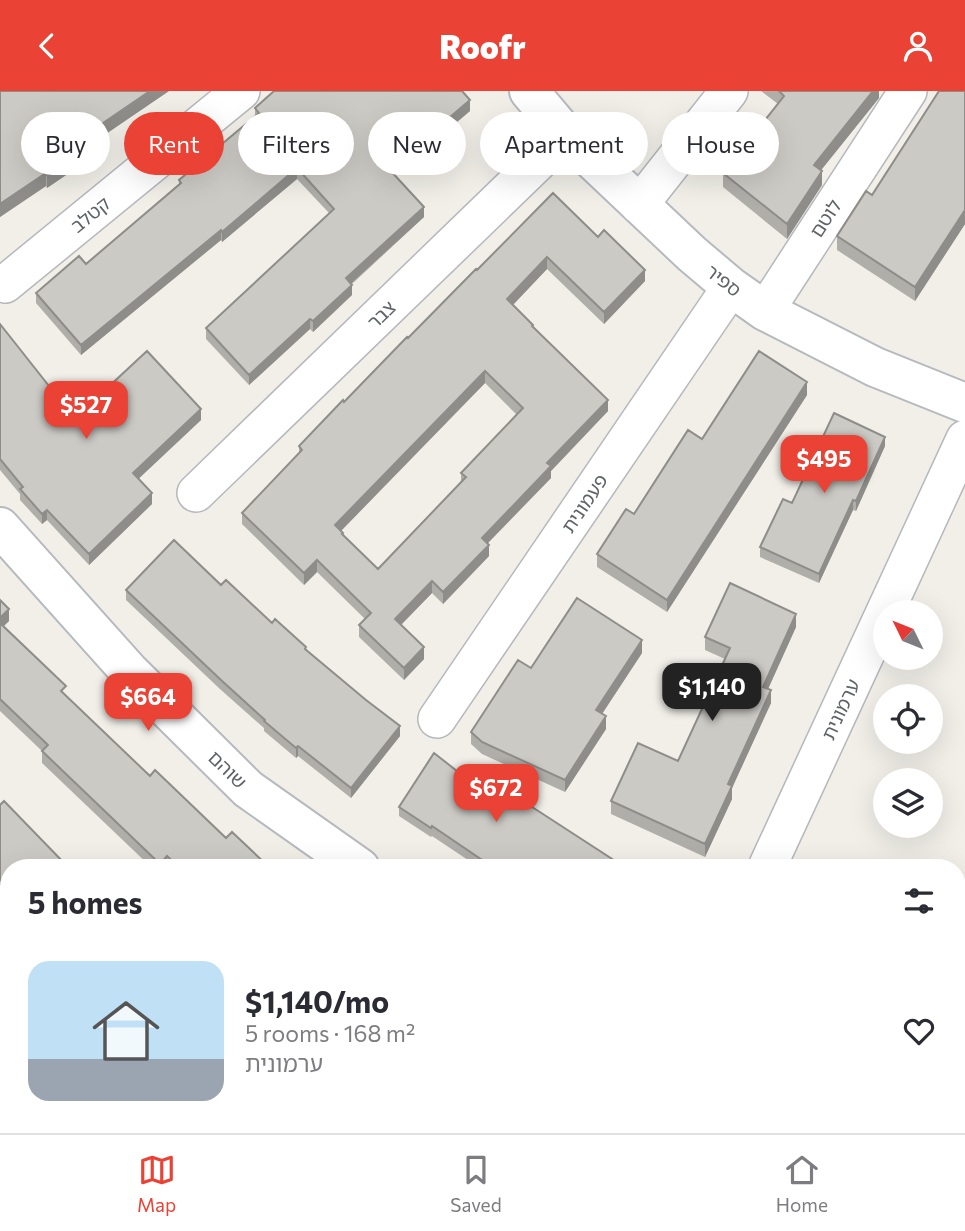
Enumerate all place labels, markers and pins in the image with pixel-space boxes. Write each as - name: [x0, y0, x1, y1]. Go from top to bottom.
- pin: $527: [45, 381, 127, 441]
- pin: $495: [783, 435, 865, 495]
- pin: $1,140: [655, 663, 769, 723]
- pin: $664: [107, 673, 189, 733]
- pin: $672: [455, 765, 537, 824]

